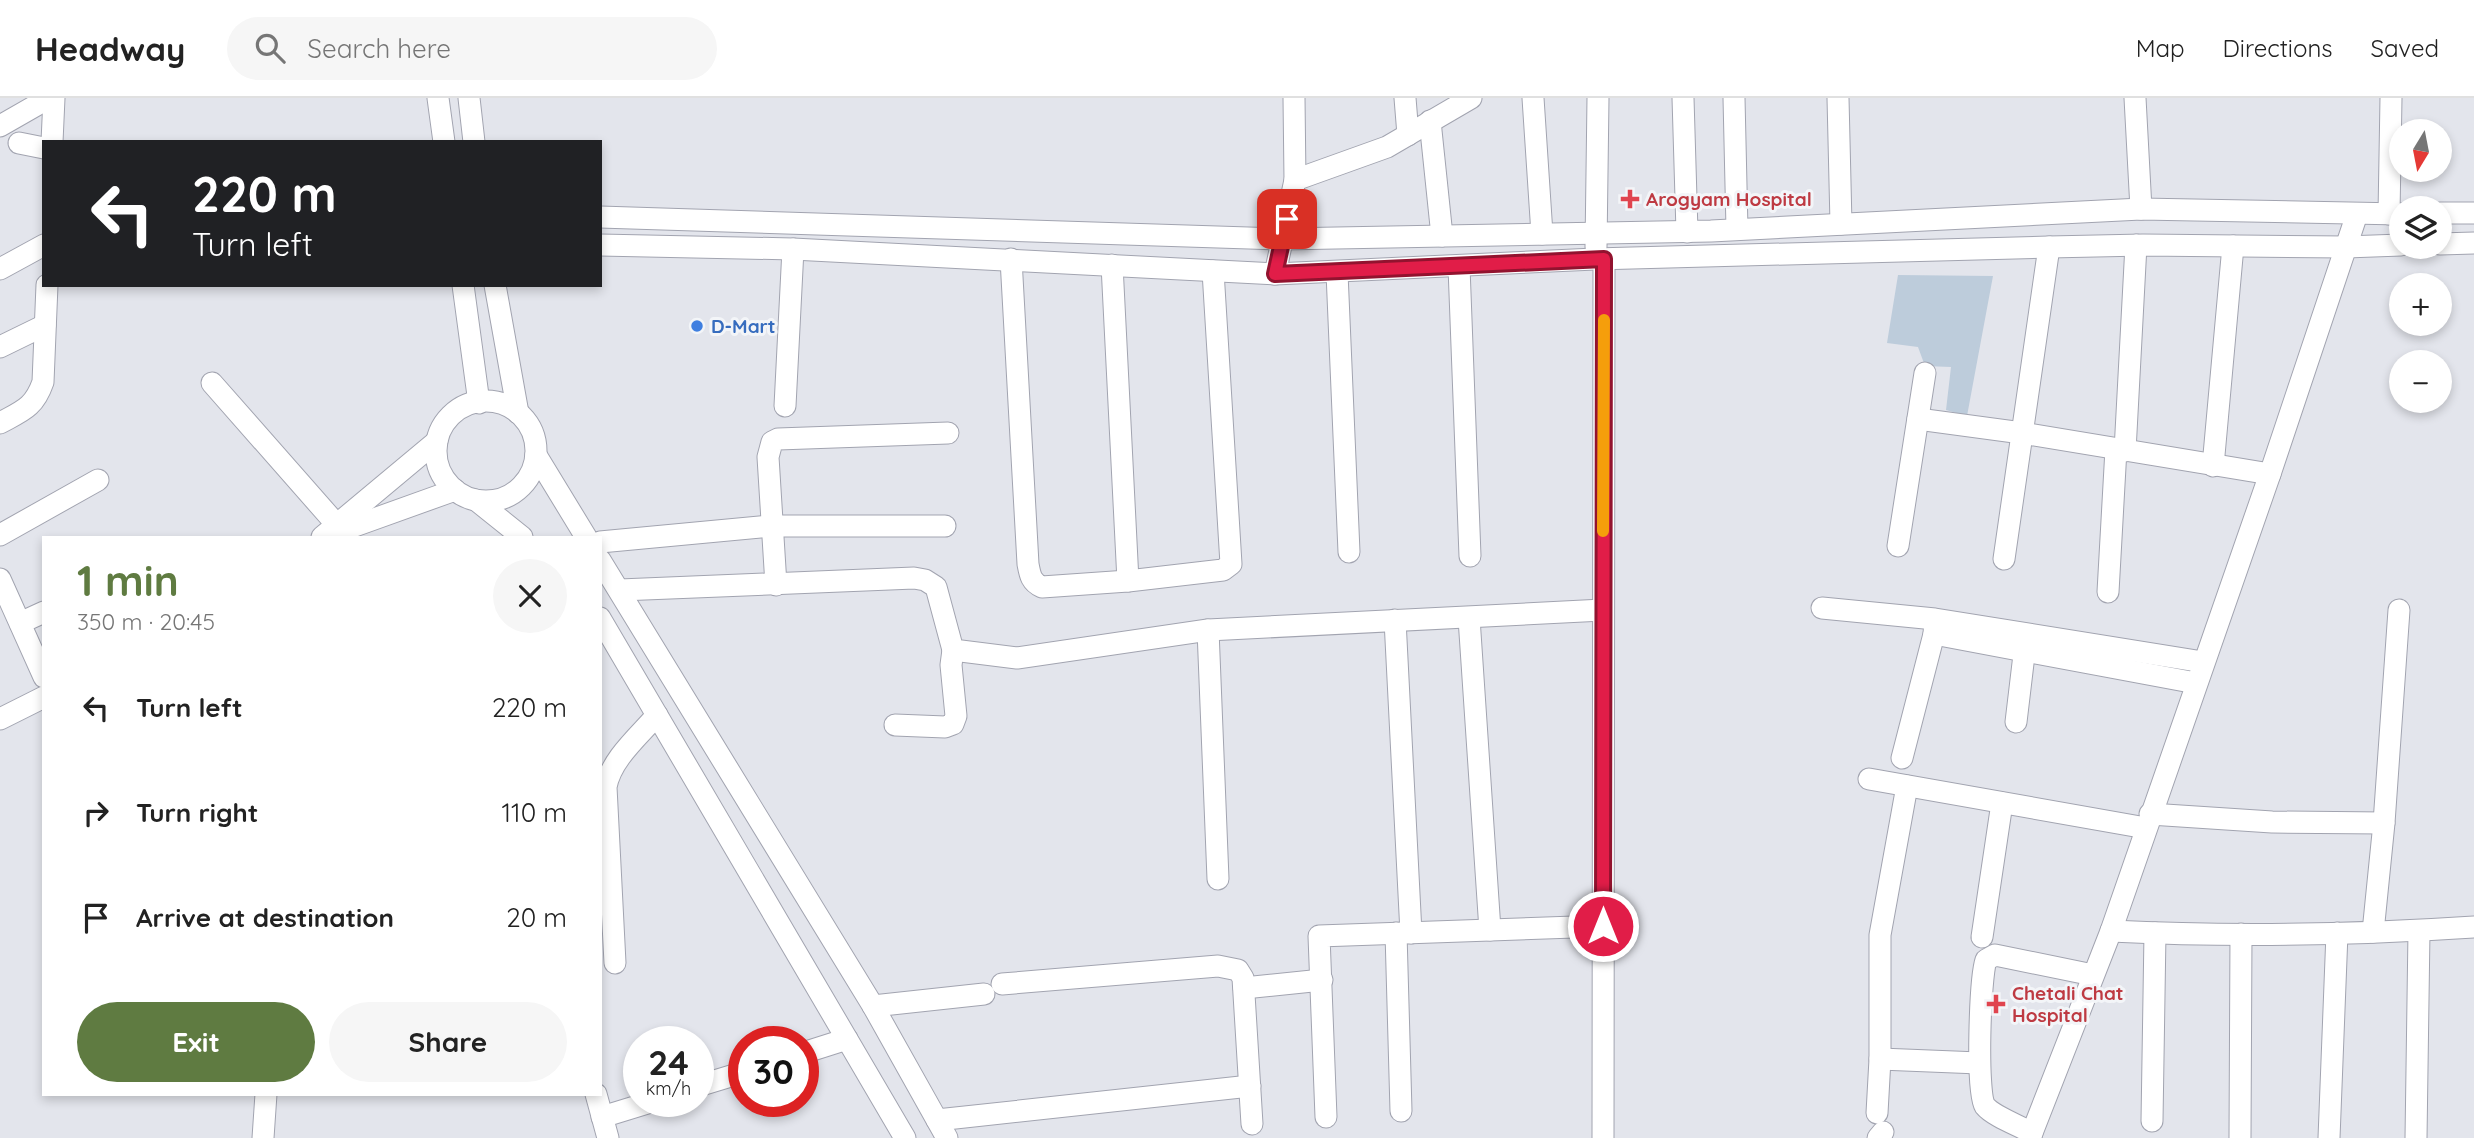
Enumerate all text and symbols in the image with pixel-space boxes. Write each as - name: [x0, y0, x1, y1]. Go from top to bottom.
- search box: [227, 17, 717, 80]
- text: Headway: [35, 28, 185, 69]
- icon: search: [251, 29, 289, 67]
- text: Search here: [307, 32, 451, 65]
- text: Map: [2136, 33, 2185, 63]
- text: Directions: [2223, 33, 2333, 63]
- text: Saved: [2371, 33, 2439, 63]
- north arrow: [2389, 119, 2452, 182]
- map controls: [2389, 119, 2452, 413]
- text: 220 m: [192, 163, 337, 224]
- icon: left: [77, 168, 168, 259]
- place label: Arogyam Hospital: [1646, 187, 1812, 211]
- pin: [1257, 189, 1317, 249]
- marker: Arogyam Hospital: [1620, 189, 1640, 209]
- button: layers: [2389, 196, 2452, 259]
- icon: arrive: [1268, 200, 1306, 238]
- text: Turn left: [192, 224, 313, 264]
- button: +: [2389, 273, 2452, 336]
- place label: D-Mart: [711, 314, 776, 338]
- marker: D-Mart: [689, 318, 705, 334]
- button: −: [2389, 350, 2452, 413]
- text: 1 min: [77, 554, 179, 607]
- button: close: [493, 559, 567, 633]
- text: 350 m · 20:45: [77, 607, 215, 636]
- icon: left: [77, 689, 115, 727]
- text: Turn left: [136, 691, 243, 724]
- text: 220 m: [492, 691, 567, 724]
- icon: right: [77, 794, 115, 832]
- text: Turn right: [136, 796, 258, 829]
- text: 110 m: [501, 796, 567, 829]
- position arrow: [1566, 889, 1640, 963]
- icon: arrive: [77, 899, 115, 937]
- text: Arrive at destination: [136, 901, 394, 934]
- text: 20 m: [506, 901, 567, 934]
- place label: Chetali Chat Hospital: [2012, 981, 2124, 1027]
- marker: Chetali Chat Hospital: [1986, 994, 2006, 1014]
- button: Exit: [77, 1002, 315, 1082]
- button: Share: [329, 1002, 567, 1082]
- speed limit sign: 30: [728, 1026, 819, 1117]
- text: 24: [648, 1040, 689, 1084]
- text: km/h: [646, 1077, 691, 1100]

